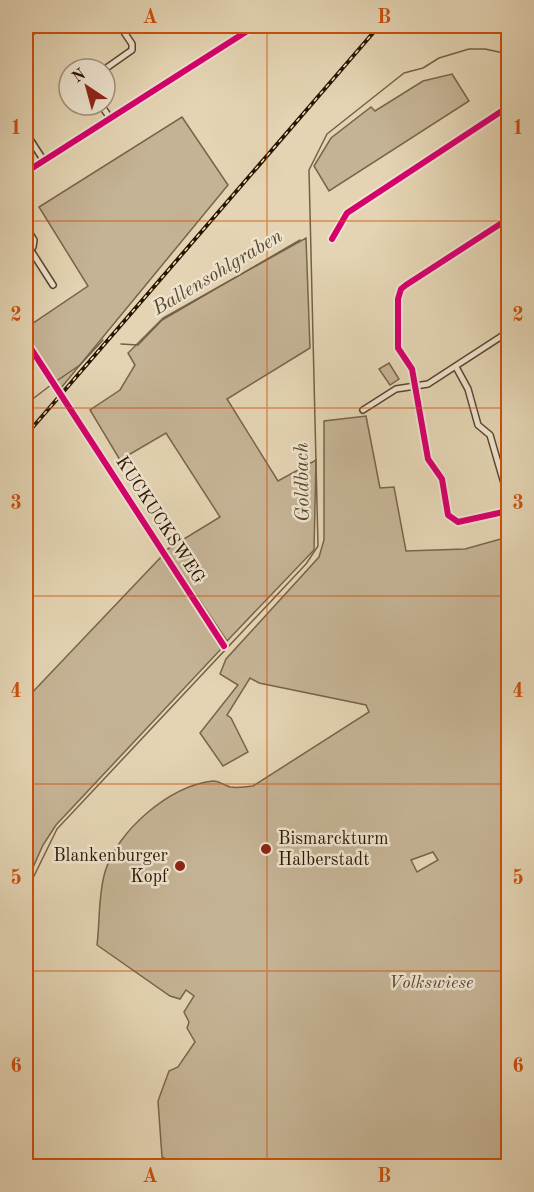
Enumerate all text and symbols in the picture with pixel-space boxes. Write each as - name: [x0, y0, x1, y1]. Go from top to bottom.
- text: A: [142, 8, 158, 28]
- text: B: [377, 8, 391, 28]
- north arrow: [57, 57, 117, 117]
- text: N: [70, 66, 90, 87]
- text: 1: [10, 119, 22, 139]
- text: 1: [512, 119, 524, 139]
- water label: Ballensohlgraben: [149, 226, 286, 320]
- text: 2: [10, 306, 22, 326]
- text: 2: [512, 306, 524, 326]
- water label: Goldbach: [292, 442, 314, 522]
- street label: KUCKUCKSWEG: [112, 453, 208, 587]
- text: 3: [10, 494, 22, 514]
- text: 3: [512, 494, 524, 514]
- text: 4: [10, 682, 22, 702]
- text: 4: [512, 682, 524, 702]
- place label: Bismarckturm Halberstadt: [278, 830, 388, 869]
- marker: Bismarckturm Halberstadt: [259, 842, 273, 856]
- place label: Blankenburger Kopf: [53, 847, 169, 886]
- marker: Blankenburger Kopf: [173, 859, 187, 873]
- text: 5: [10, 868, 22, 889]
- text: 5: [512, 868, 524, 889]
- park label: Volkswiese: [389, 974, 473, 992]
- text: 6: [10, 1057, 22, 1077]
- text: 6: [512, 1057, 524, 1077]
- text: A: [142, 1167, 158, 1187]
- text: B: [377, 1167, 391, 1187]

